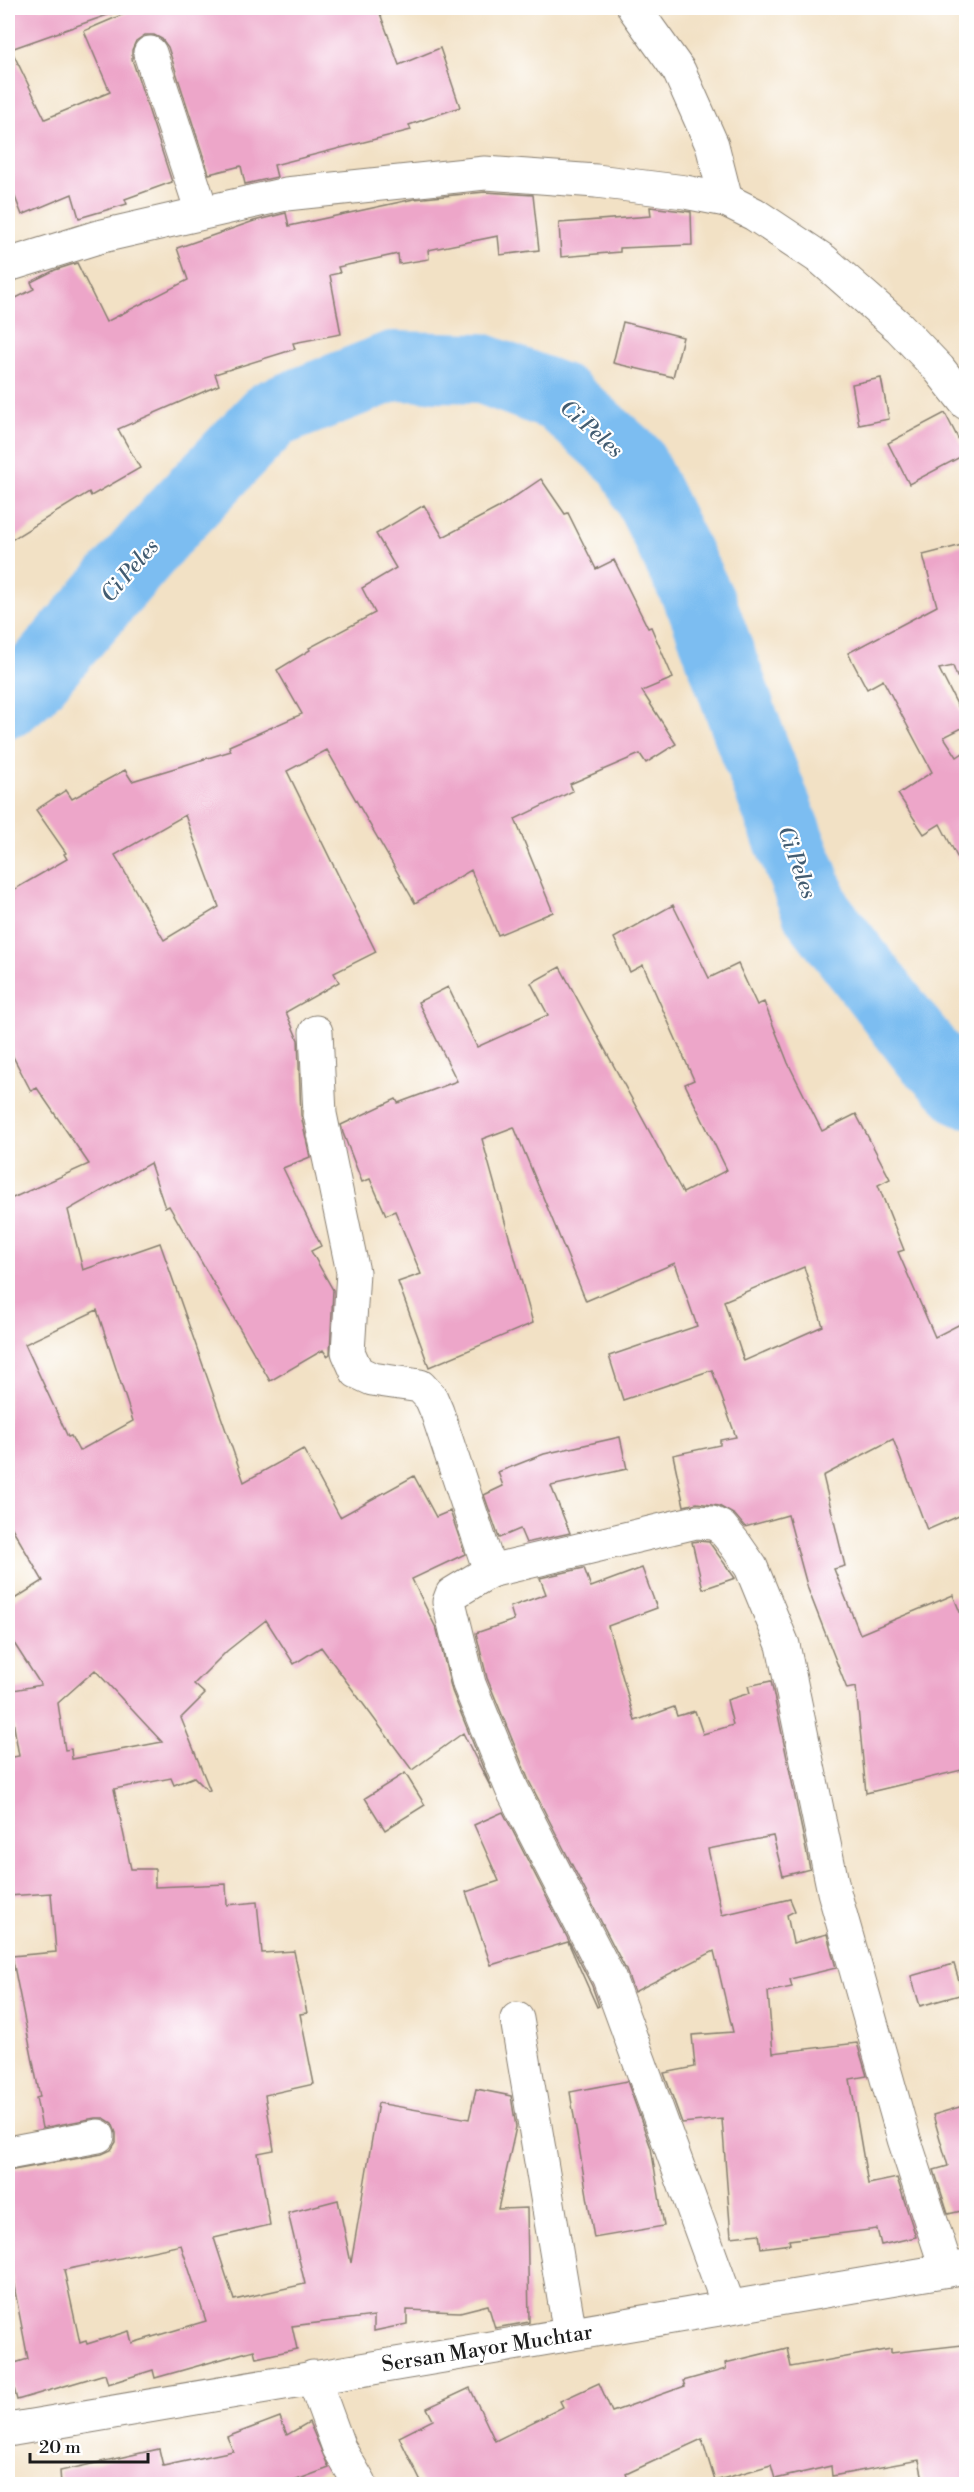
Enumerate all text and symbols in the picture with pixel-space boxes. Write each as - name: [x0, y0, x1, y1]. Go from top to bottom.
- water label: Ci Peles: [554, 394, 628, 464]
- water label: Ci Peles: [95, 534, 165, 608]
- water label: Ci Peles: [771, 823, 822, 902]
- street label: Sersan Mayor Muchtar: [380, 2319, 595, 2379]
- scale bar: [30, 2426, 148, 2464]
- text: 20 m: [39, 2436, 81, 2459]

